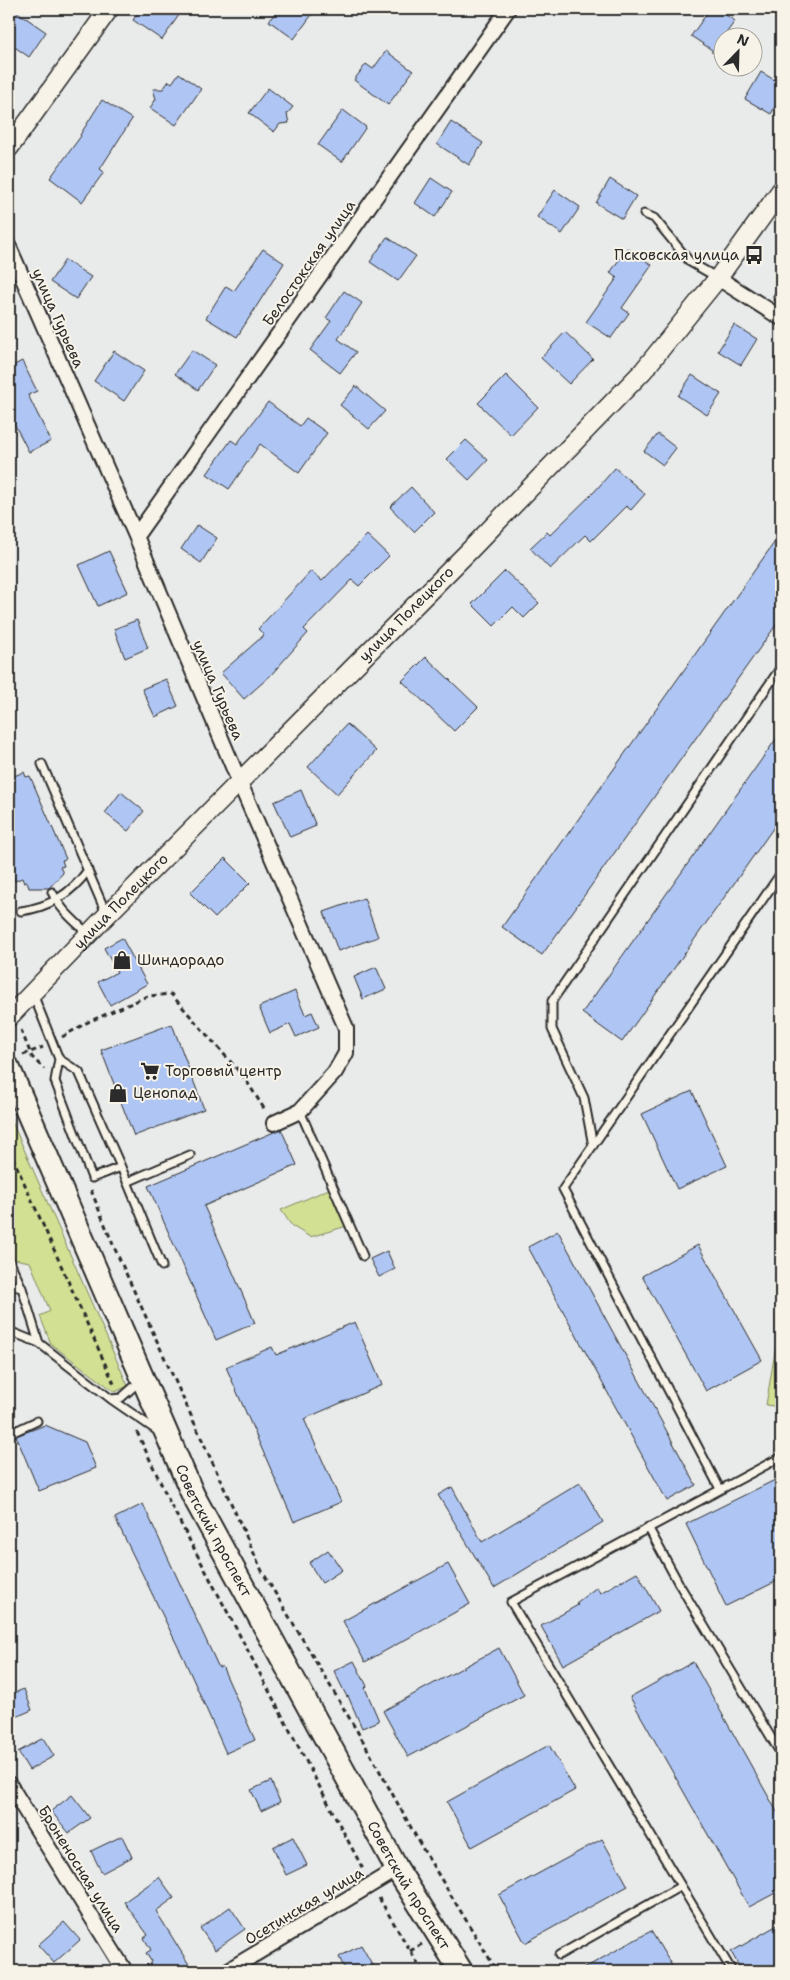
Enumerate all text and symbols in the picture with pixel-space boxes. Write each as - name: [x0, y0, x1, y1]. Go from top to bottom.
- north arrow: [712, 28, 762, 78]
- text: N: [734, 30, 752, 50]
- street label: Белостокская улица: [258, 196, 360, 330]
- bus stop icon: Псковская улица: [743, 244, 765, 266]
- place label: Псковская улица: [614, 245, 740, 265]
- street label: улица Гурьева: [27, 265, 89, 372]
- street label: улица Полецкого: [355, 562, 458, 666]
- street label: улица Гурьева: [188, 637, 248, 744]
- street label: улица Полецкого: [69, 849, 173, 954]
- shop icon: Шиндорадо: [111, 949, 133, 971]
- place label: Шиндорадо: [137, 950, 224, 970]
- supermarket icon: Торговый центр: [139, 1060, 161, 1082]
- place label: Торговый центр: [165, 1061, 282, 1081]
- shop icon: Ценопад: [107, 1082, 129, 1104]
- place label: Ценопад: [133, 1083, 198, 1103]
- street label: Советский проспект: [171, 1461, 257, 1601]
- street label: Броненосная улица: [34, 1802, 129, 1937]
- street label: Советский проспект: [363, 1817, 455, 1954]
- street label: Осетинская улица: [241, 1862, 368, 1949]

